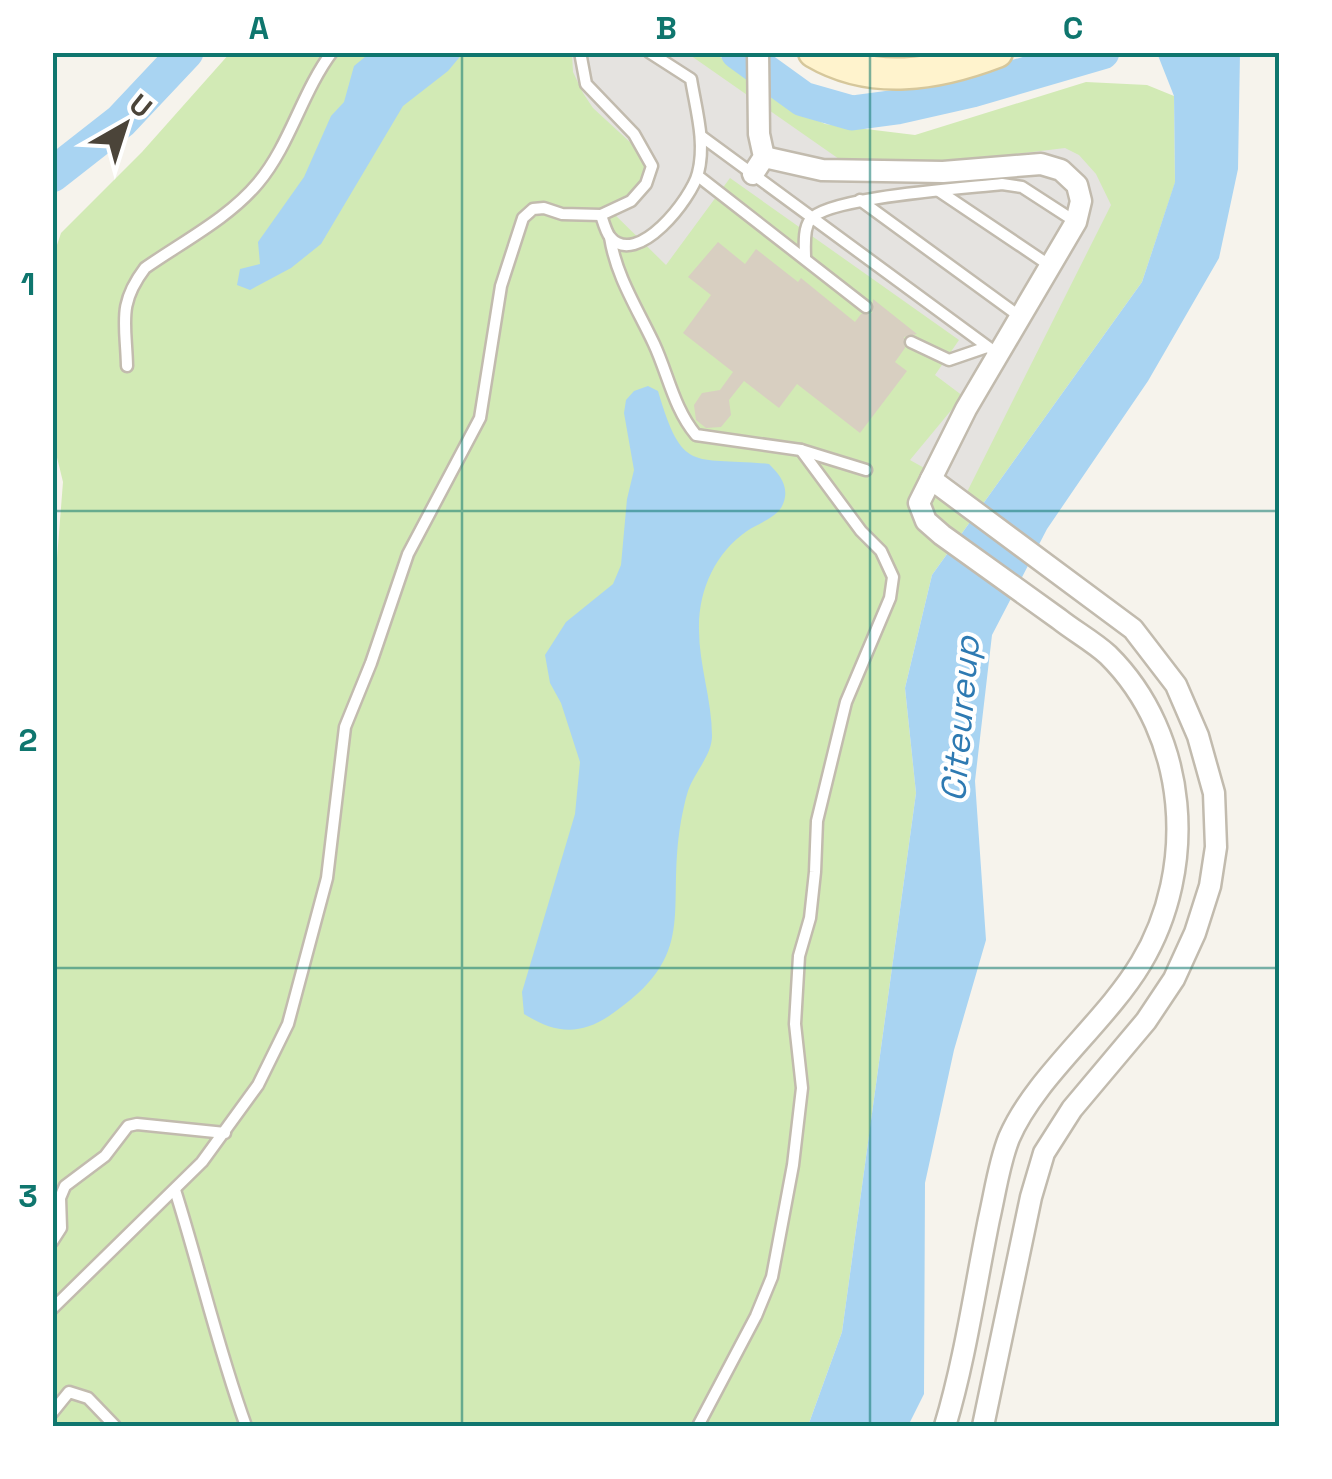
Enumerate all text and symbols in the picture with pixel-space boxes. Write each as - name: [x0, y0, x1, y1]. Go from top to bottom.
- text: A: [249, 8, 269, 48]
- text: B: [655, 8, 677, 48]
- text: C: [1063, 8, 1083, 48]
- north arrow: [75, 75, 175, 175]
- text: U: [122, 86, 159, 125]
- text: 1: [21, 264, 35, 304]
- water label: Citeureup: [931, 633, 989, 804]
- text: 2: [18, 720, 38, 760]
- text: 3: [18, 1176, 38, 1216]

